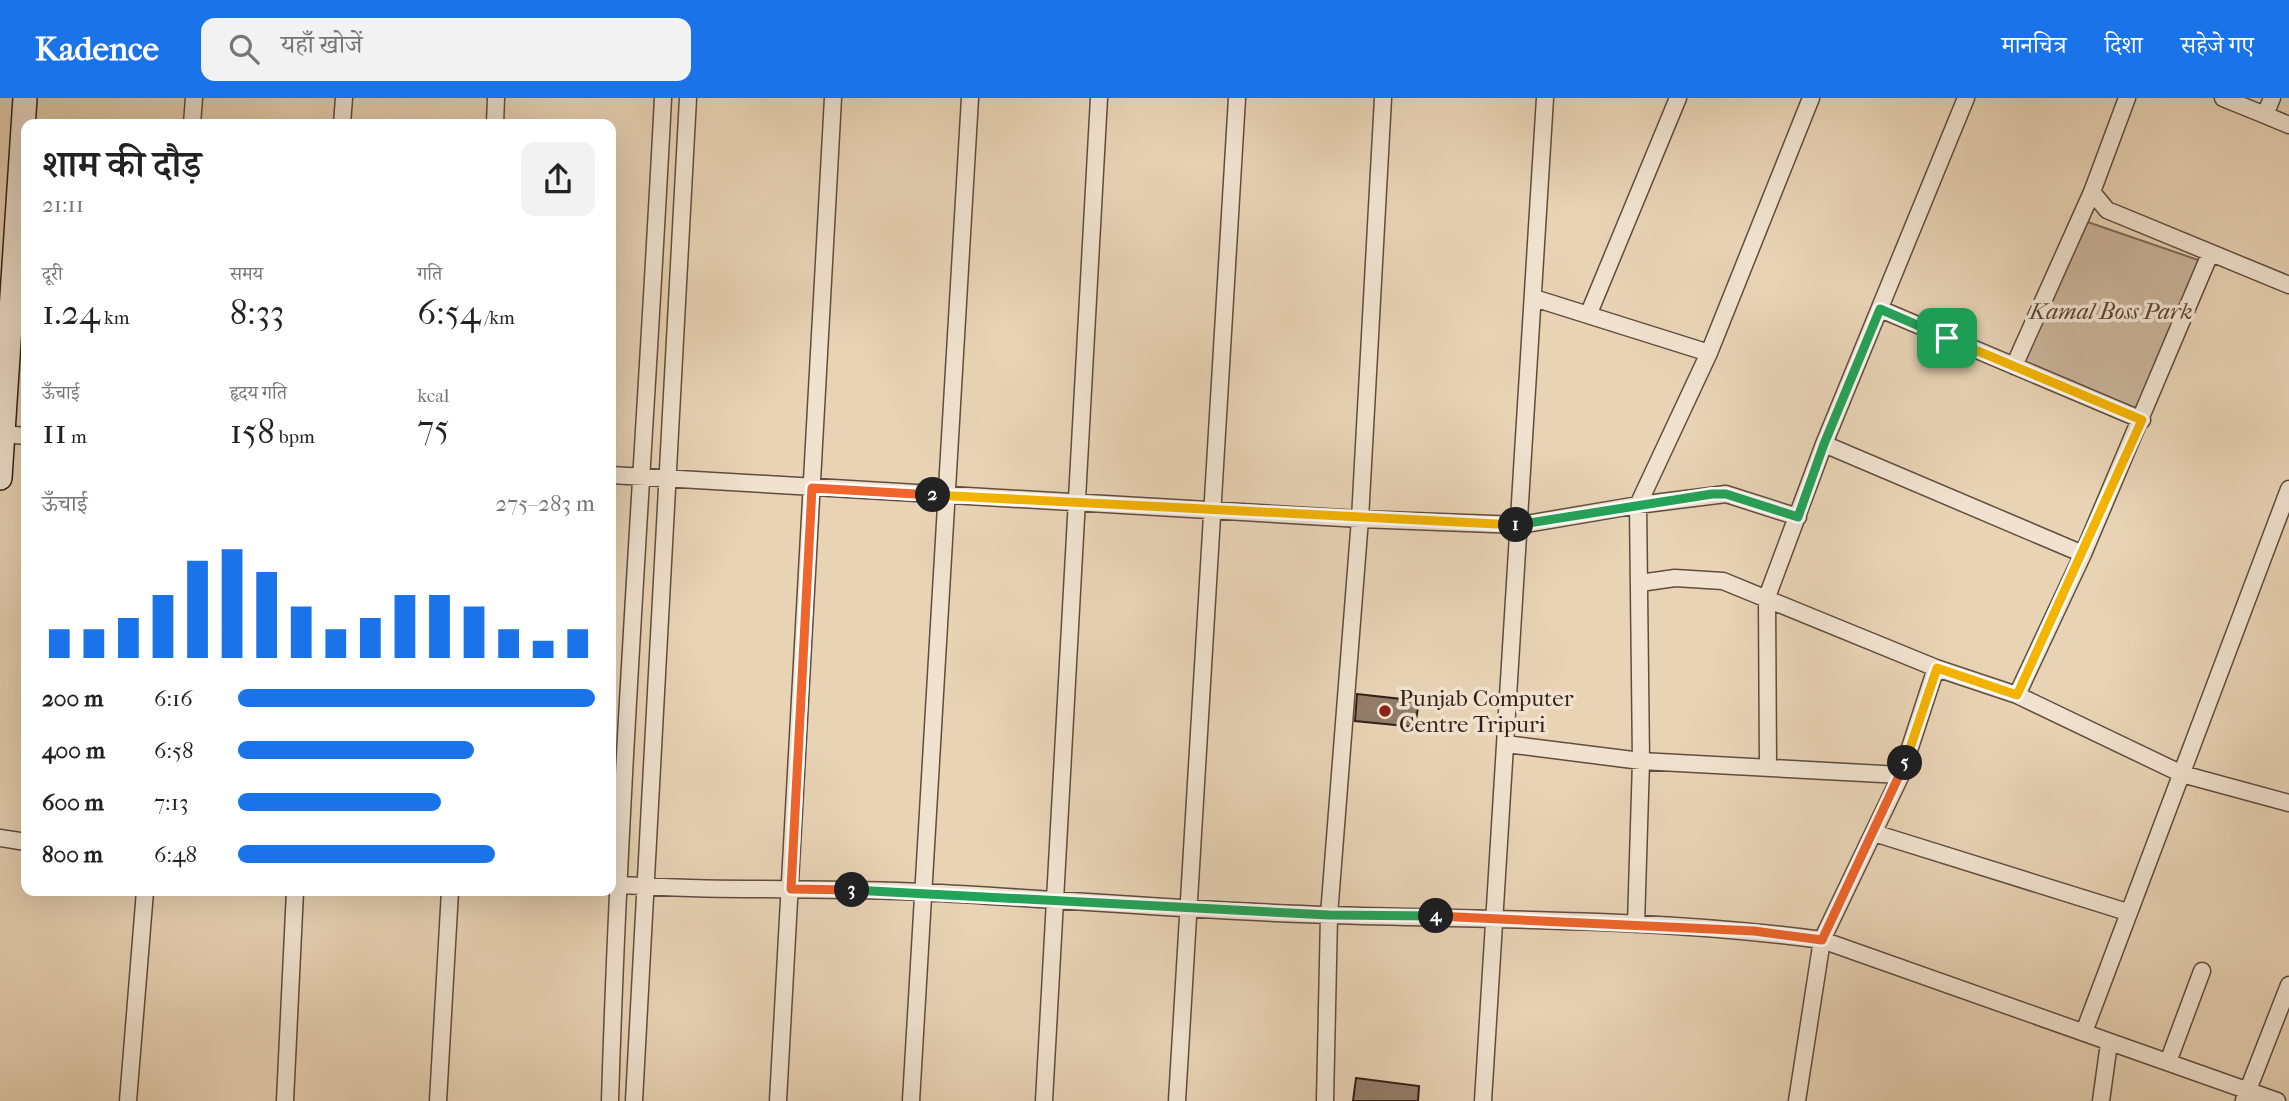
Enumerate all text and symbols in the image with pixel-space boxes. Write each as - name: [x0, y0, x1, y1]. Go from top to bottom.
- search box: [201, 18, 691, 81]
- text: यहाँ खोजें: [281, 29, 363, 60]
- text: Kadence: [35, 30, 159, 69]
- icon: search: [225, 30, 263, 68]
- text: मानचित्र: [2001, 31, 2066, 59]
- text: दिशा: [2104, 31, 2143, 59]
- text: सहेजे गए: [2181, 31, 2254, 59]
- text: शाम की दौड़: [42, 142, 201, 187]
- button: share: [521, 142, 595, 216]
- text: 21:11: [42, 191, 84, 218]
- text: दूरी: [42, 263, 63, 285]
- text: समय: [230, 263, 263, 285]
- text: गति: [417, 263, 442, 285]
- text: 1.24: [42, 292, 100, 333]
- text: 8:33: [230, 292, 284, 333]
- text: 6:54: [417, 292, 481, 333]
- park label: Kamal Boss Park: [2028, 298, 2192, 325]
- text: km: [100, 307, 130, 329]
- text: /km: [481, 307, 515, 329]
- pin: [1917, 308, 1977, 368]
- icon: arrive: [1928, 319, 1966, 357]
- text: ऊँचाई: [42, 382, 79, 404]
- text: हृदय गति: [230, 382, 287, 404]
- text: kcal: [417, 385, 449, 407]
- text: 75: [417, 407, 449, 448]
- text: 11: [42, 411, 67, 452]
- text: 158: [230, 411, 275, 452]
- text: m: [67, 426, 87, 448]
- text: bpm: [275, 426, 315, 448]
- pin: 2: [916, 478, 950, 512]
- text: 2: [928, 483, 937, 505]
- text: ऊँचाई: [42, 490, 87, 517]
- text: 275–283 m: [495, 490, 595, 517]
- pin: 1: [1498, 508, 1534, 542]
- text: 1: [1512, 513, 1519, 535]
- text: 200 m: [42, 685, 103, 712]
- text: 6:16: [154, 685, 193, 712]
- place label: Punjab Computer Centre Tripuri: [1399, 685, 1574, 738]
- marker: Punjab Computer Centre Tripuri: [1377, 703, 1393, 719]
- text: 400 m: [42, 737, 105, 764]
- text: 6:58: [154, 737, 194, 764]
- pin: 5: [1888, 746, 1923, 780]
- text: 5: [1900, 751, 1909, 773]
- text: 600 m: [42, 789, 104, 816]
- text: 7:13: [154, 789, 188, 816]
- text: 800 m: [42, 841, 103, 868]
- text: 6:48: [154, 841, 197, 868]
- pin: 3: [834, 872, 870, 908]
- text: 3: [848, 878, 855, 900]
- pin: 4: [1418, 898, 1454, 934]
- text: 4: [1430, 904, 1441, 926]

